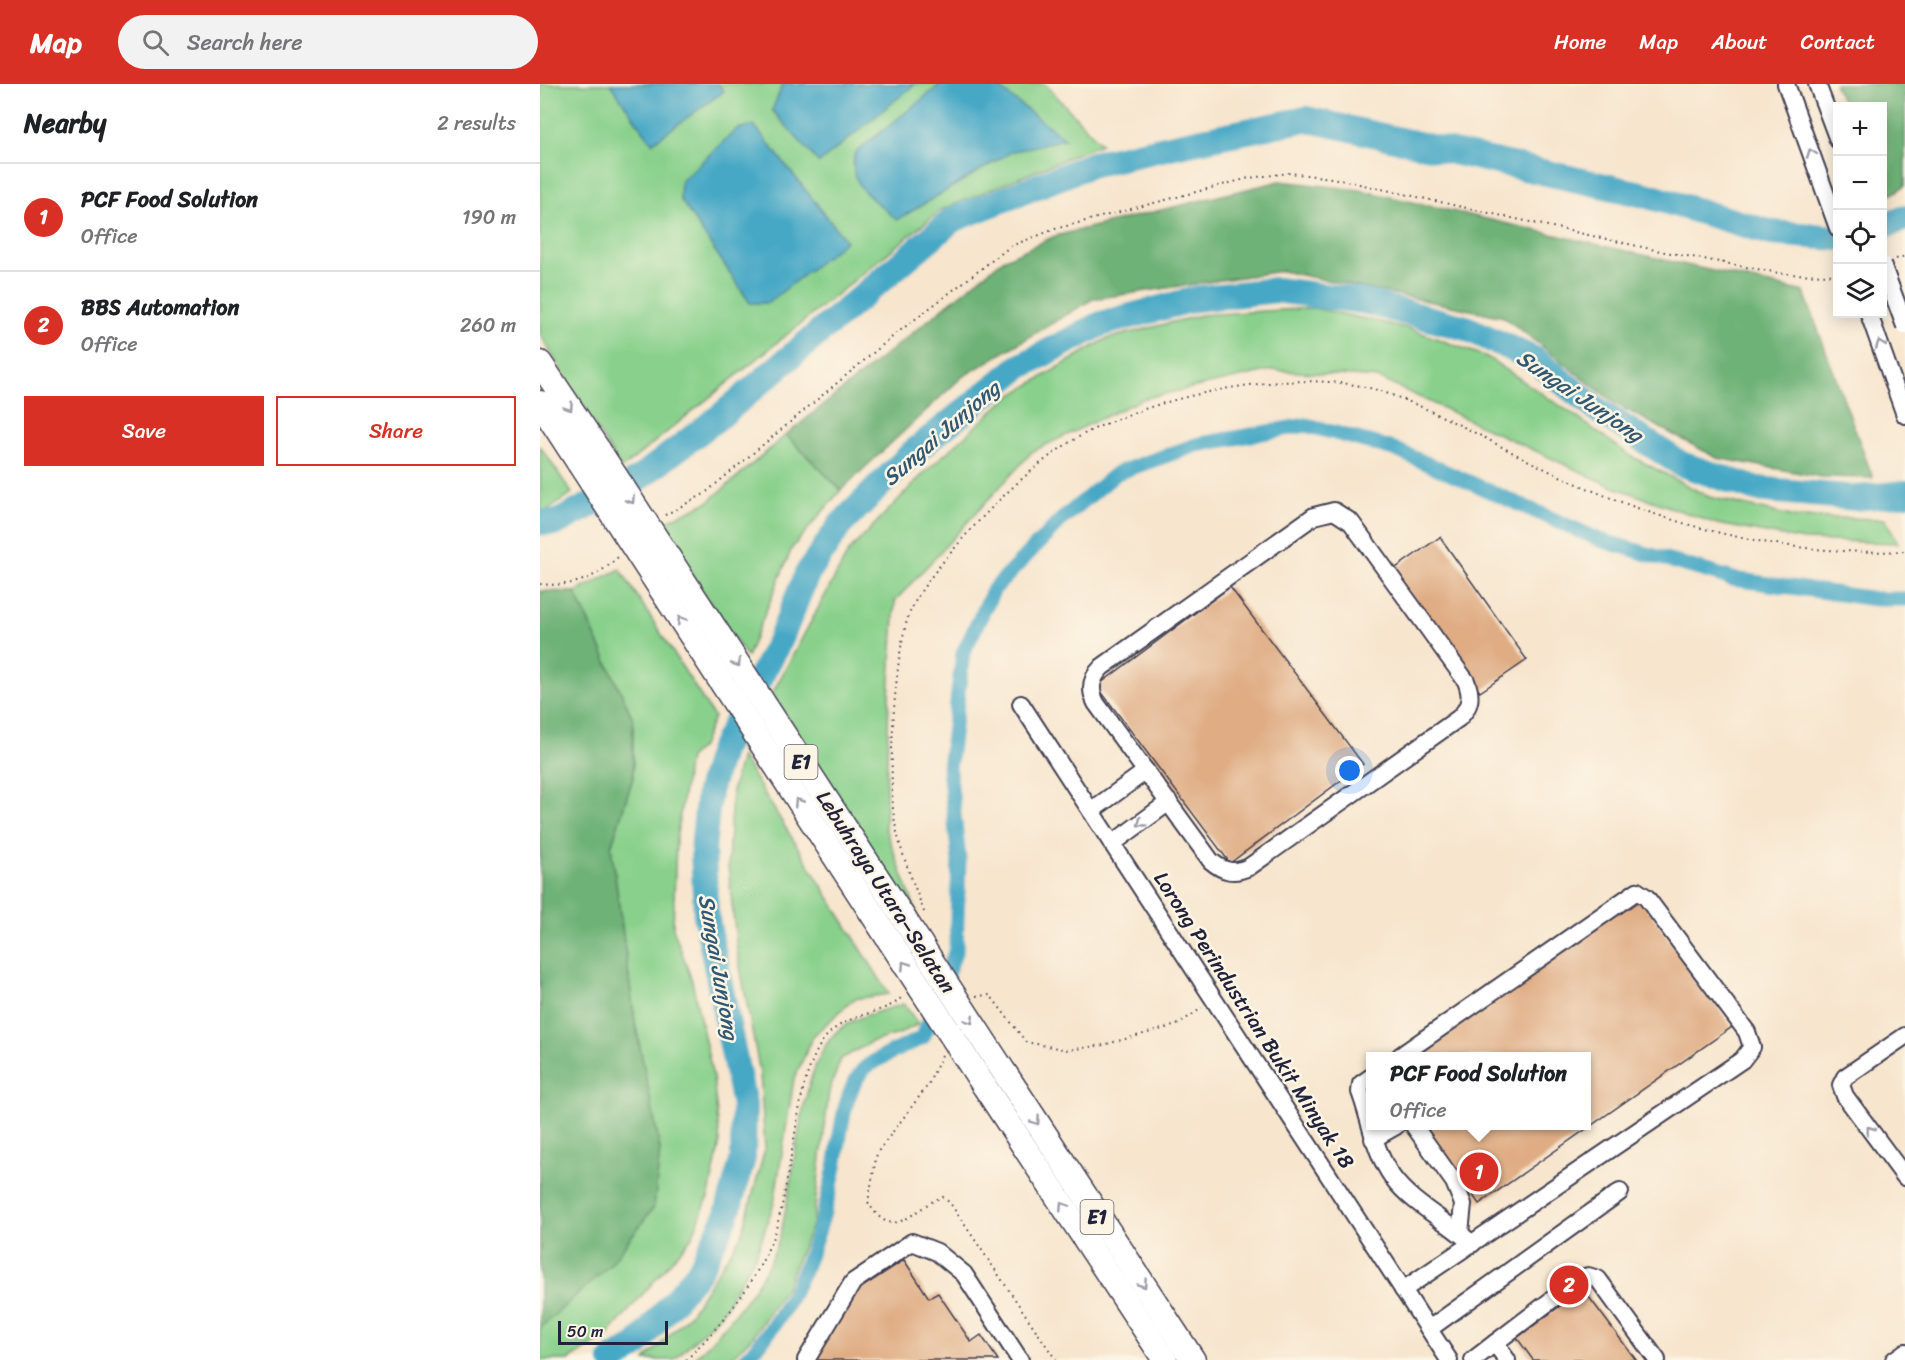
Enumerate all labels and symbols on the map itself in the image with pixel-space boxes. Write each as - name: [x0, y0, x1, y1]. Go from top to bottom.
- one-way arrow: [1805, 148, 1818, 159]
- water label: Sungai Junjong: [1508, 339, 1653, 454]
- one-way arrow: [1874, 339, 1887, 350]
- water label: Sungai Junjong: [873, 369, 1011, 496]
- one-way arrow: [562, 400, 573, 411]
- one-way arrow: [624, 493, 635, 504]
- one-way arrow: [677, 616, 688, 627]
- one-way arrow: [730, 657, 741, 668]
- road number: E1: [784, 745, 818, 779]
- your location: [1335, 756, 1364, 785]
- street label: Lebuhraya Utara–Selatan: [806, 782, 966, 1002]
- one-way arrow: [795, 797, 806, 808]
- one-way arrow: [1136, 816, 1147, 827]
- street label: Lorong Perindustrian Bukit Minyak 18: [1143, 863, 1365, 1177]
- water label: Sungai Junjong: [687, 891, 751, 1045]
- one-way arrow: [901, 960, 912, 971]
- one-way arrow: [963, 1014, 974, 1025]
- one-way arrow: [1029, 1114, 1040, 1125]
- one-way arrow: [1866, 1125, 1877, 1136]
- pin: 1: [1460, 1150, 1498, 1194]
- road number: E1: [1080, 1200, 1114, 1234]
- one-way arrow: [1059, 1202, 1070, 1213]
- pin: 2: [1550, 1262, 1588, 1308]
- one-way arrow: [1135, 1278, 1146, 1289]
- scale bar: [558, 1318, 668, 1346]

